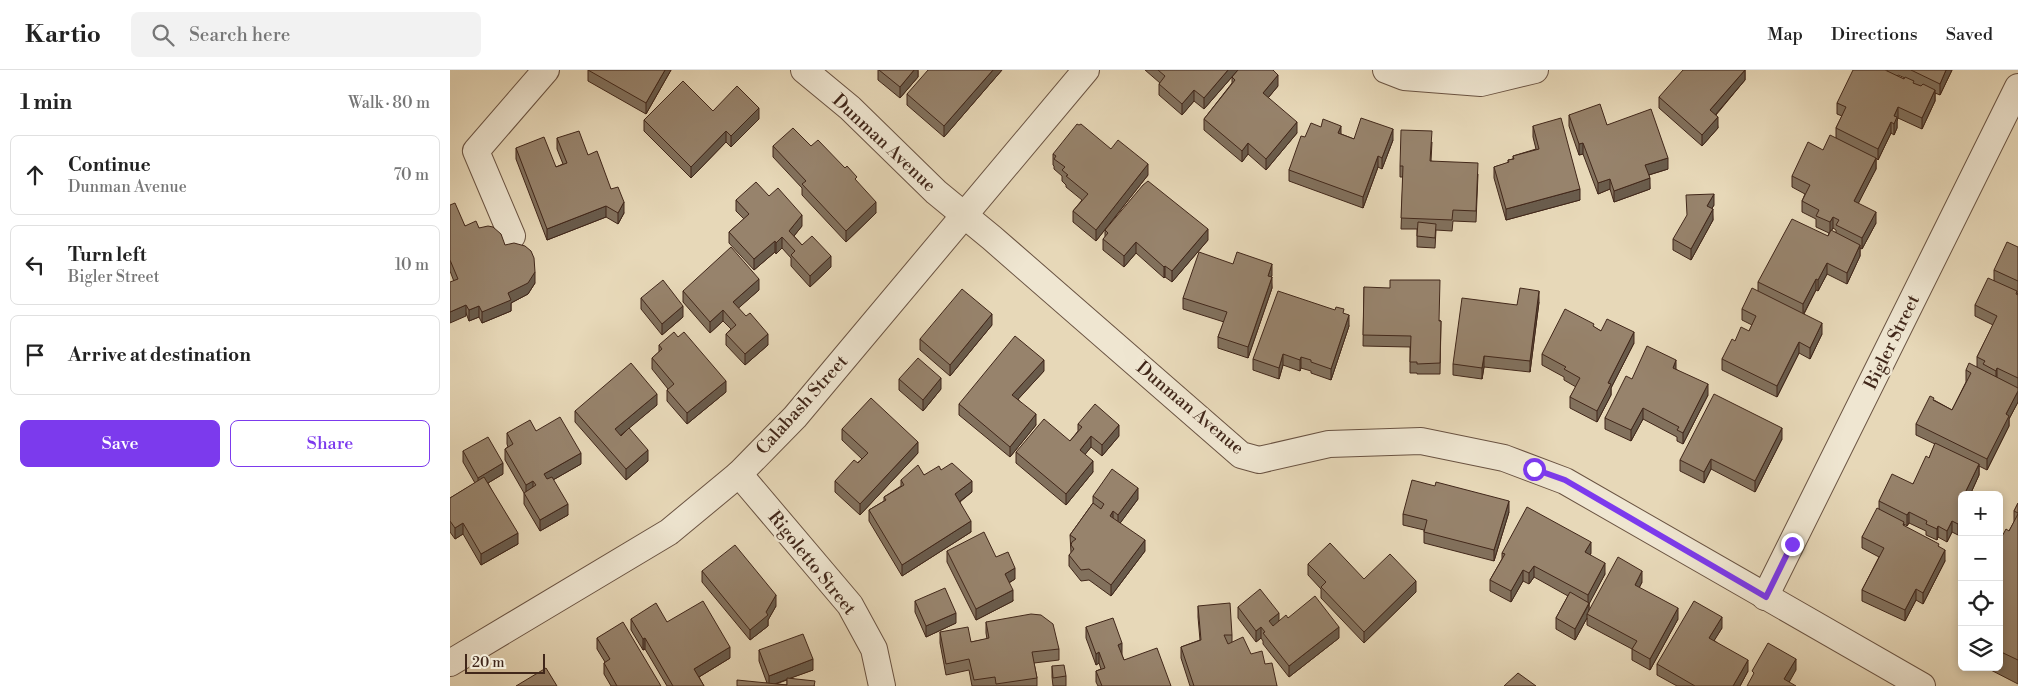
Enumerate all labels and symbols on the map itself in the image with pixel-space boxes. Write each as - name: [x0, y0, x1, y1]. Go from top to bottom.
- street label: Dunman Avenue: [827, 89, 941, 197]
- street label: Bigler Street: [1859, 290, 1925, 394]
- street label: Calabash Street: [751, 350, 853, 460]
- street label: Dunman Avenue: [1131, 356, 1249, 460]
- route start: [1523, 458, 1546, 481]
- street label: Rigoletto Street: [763, 506, 861, 620]
- route end: [1781, 533, 1804, 556]
- scale bar: [465, 651, 545, 674]

